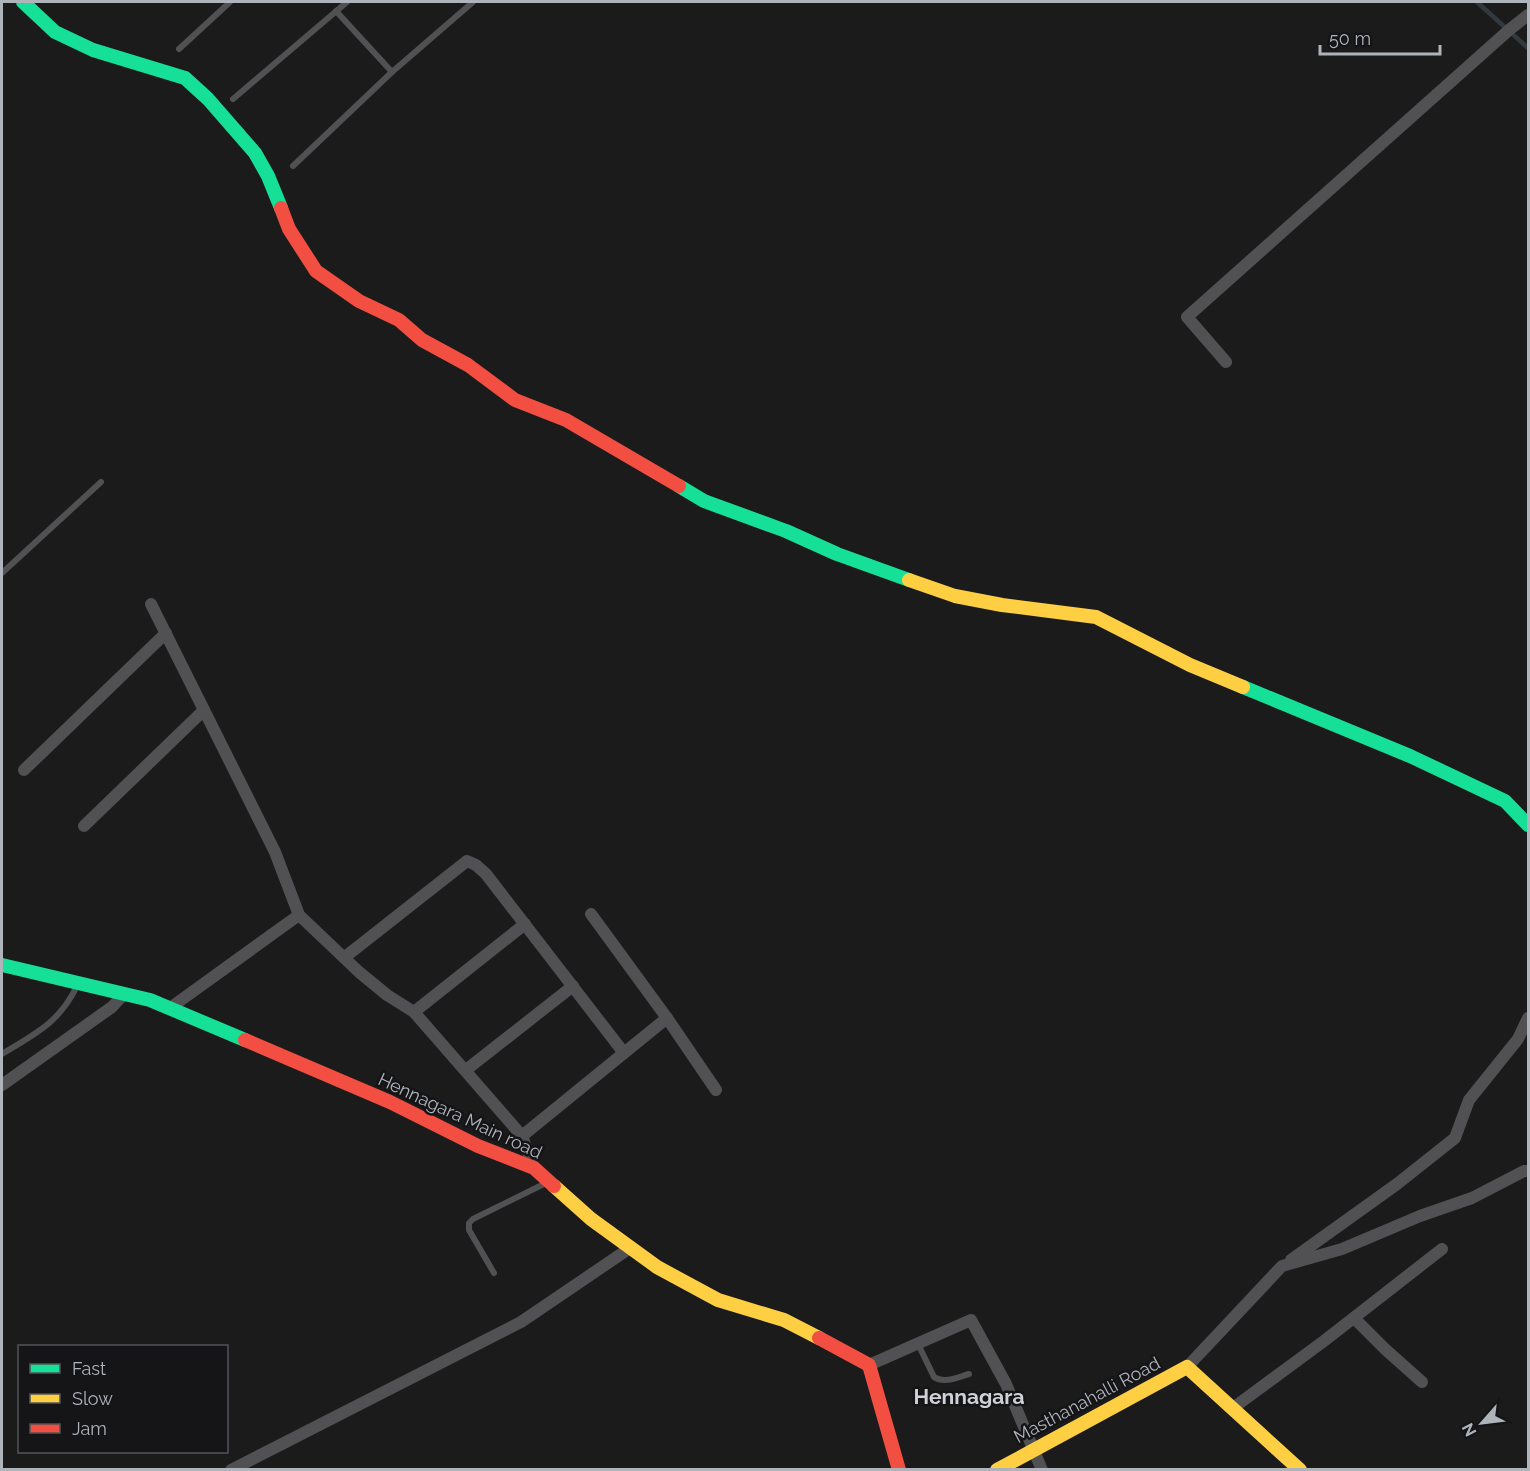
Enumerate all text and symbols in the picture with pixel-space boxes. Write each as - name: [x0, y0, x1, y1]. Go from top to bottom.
- scale bar: [1320, 18, 1440, 56]
- text: 50 m: [1329, 28, 1371, 49]
- street label: Hennagara Main road: [375, 1068, 545, 1163]
- legend: [18, 1345, 228, 1453]
- street label: Masthanahalli Road: [1010, 1352, 1163, 1447]
- text: Fast: [72, 1358, 106, 1379]
- district label: Hennagara: [914, 1384, 1024, 1409]
- text: Slow: [72, 1388, 113, 1409]
- north arrow: [1452, 1393, 1512, 1453]
- text: Jam: [72, 1418, 107, 1439]
- text: N: [1458, 1420, 1480, 1440]

